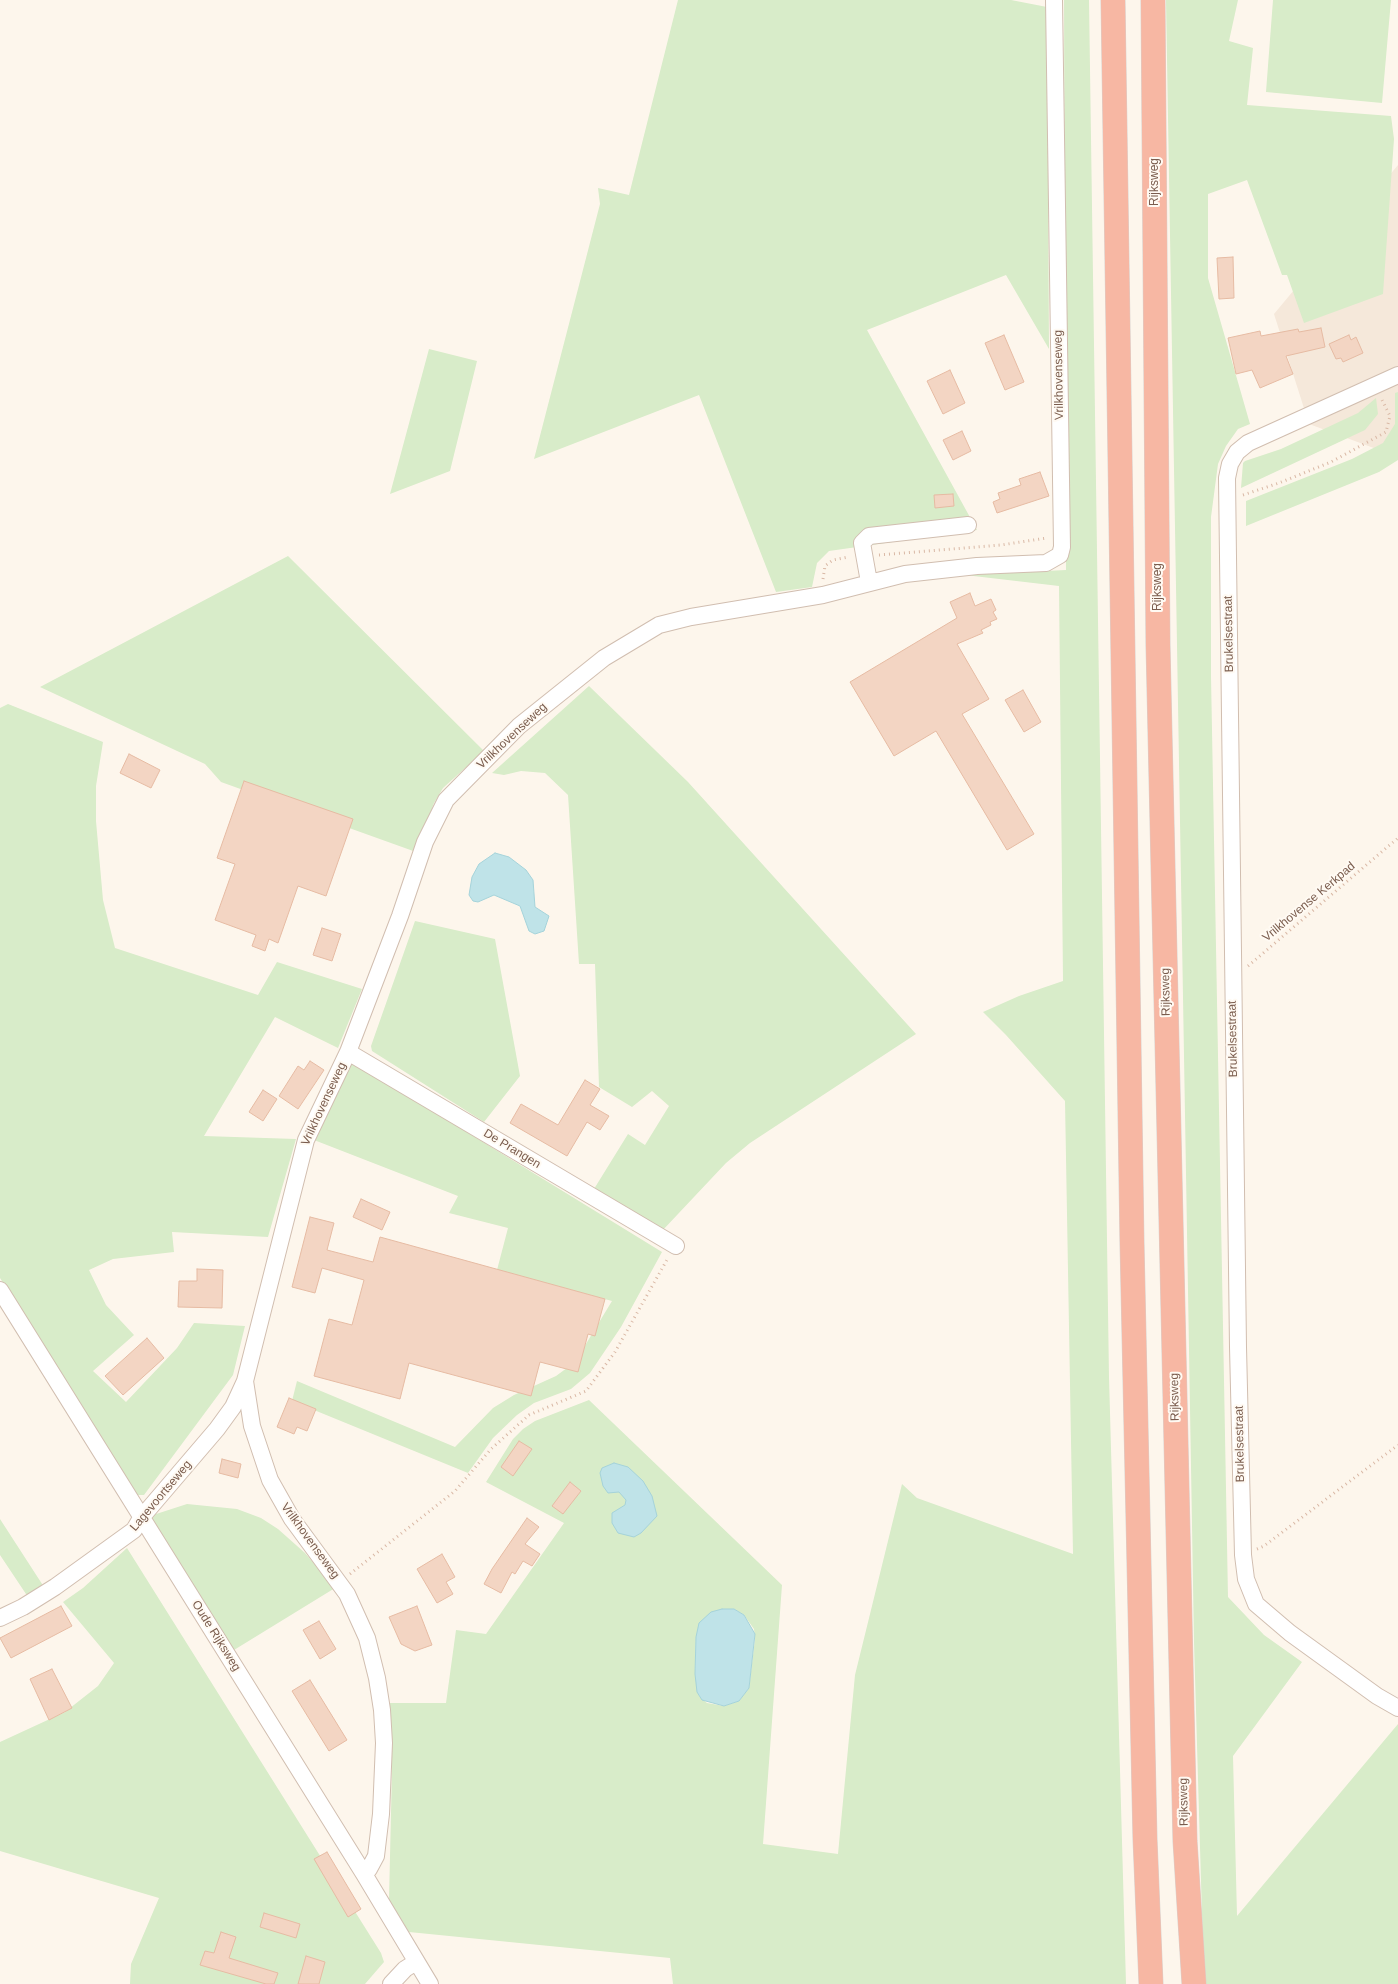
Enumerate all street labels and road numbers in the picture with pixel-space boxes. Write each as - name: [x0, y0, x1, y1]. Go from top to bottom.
- street label: Rijksweg: [1148, 158, 1162, 206]
- street label: Vrilkhovenseweg: [1051, 330, 1067, 420]
- street label: Rijksweg: [1151, 563, 1165, 611]
- street label: Brukelsestraat: [1221, 596, 1237, 672]
- street label: Vrilkhovenseweg: [474, 700, 550, 772]
- street label: Vrilkhovense Kerkpad: [1260, 859, 1358, 945]
- street label: Rijksweg: [1158, 968, 1174, 1016]
- street label: Brukelsestraat: [1225, 1001, 1241, 1077]
- street label: Vrilkhovenseweg: [298, 1060, 350, 1148]
- street label: De Prangen: [481, 1126, 543, 1172]
- street label: Rijksweg: [1167, 1373, 1183, 1421]
- street label: Brukelsestraat: [1232, 1406, 1248, 1482]
- street label: Lagevoortseweg: [127, 1458, 195, 1534]
- street label: Vrilkhovenseweg: [278, 1500, 342, 1582]
- street label: Oude Rijksweg: [189, 1598, 243, 1674]
- street label: Rijksweg: [1176, 1778, 1192, 1826]

